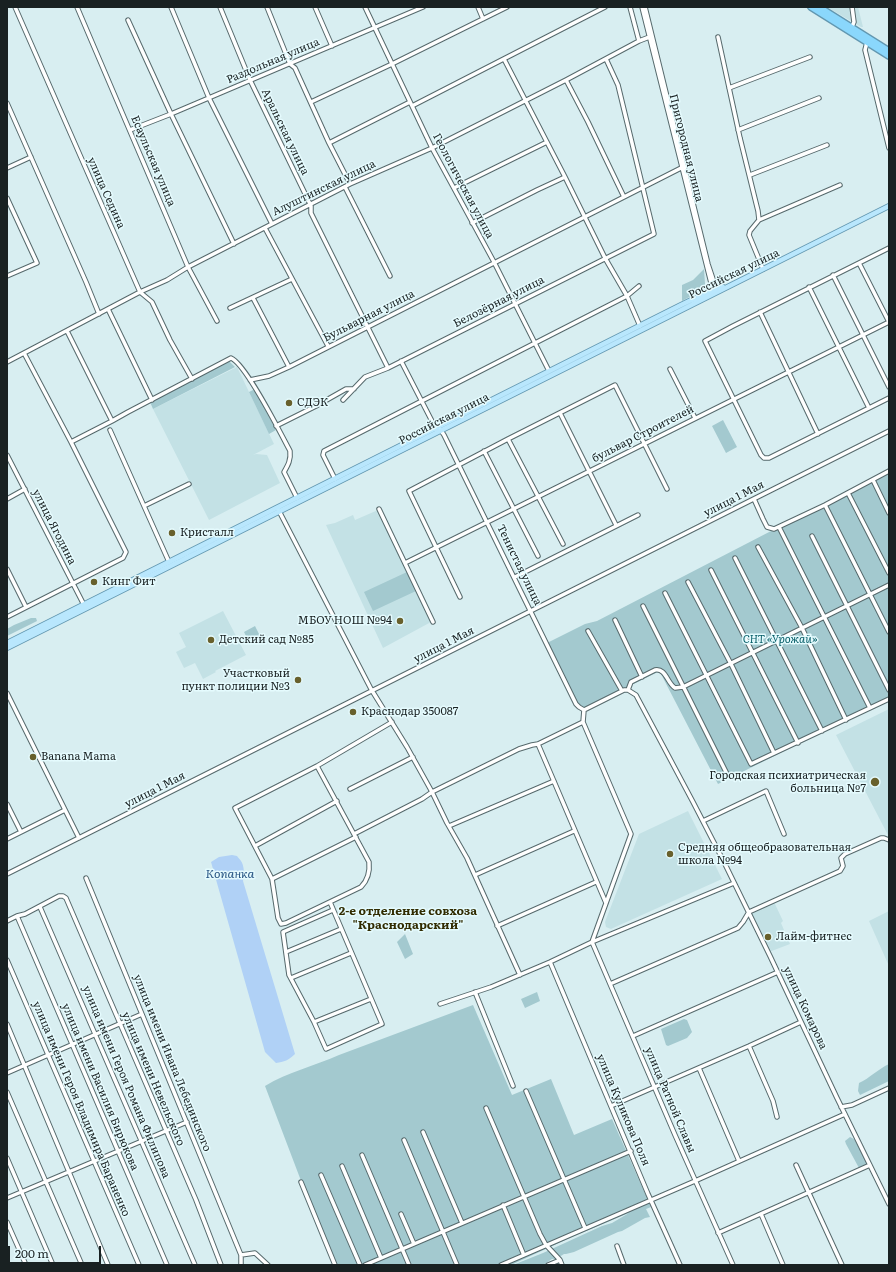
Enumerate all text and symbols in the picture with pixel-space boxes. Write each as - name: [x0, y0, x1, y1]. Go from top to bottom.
- street label: Раздольная улица: [225, 35, 321, 87]
- street label: Аральская улица: [258, 87, 312, 177]
- street label: Пригородная улица: [666, 93, 706, 203]
- street label: Есаульская улица: [128, 114, 178, 208]
- street label: Геологическая улица: [430, 131, 496, 241]
- street label: улица Седина: [84, 155, 128, 231]
- street label: Алуштинская улица: [270, 157, 378, 219]
- street label: Российская улица: [686, 246, 782, 302]
- street label: Белозёрная улица: [451, 273, 547, 331]
- street label: Бульварная улица: [321, 287, 417, 345]
- street label: Российская улица: [397, 391, 491, 447]
- place label: СДЭК: [297, 396, 328, 410]
- marker: СДЭК: [284, 398, 294, 408]
- street label: бульвар Строителей: [590, 403, 696, 465]
- street label: улица 1 Мая: [702, 478, 766, 520]
- street label: улица Ягодина: [29, 487, 79, 567]
- street label: Тенистая улица: [494, 522, 544, 608]
- place label: Кристалл: [180, 526, 234, 540]
- marker: Кристалл: [167, 528, 177, 538]
- place label: Кинг Фит: [102, 575, 156, 589]
- marker: Кинг Фит: [89, 577, 99, 587]
- place label: МБОУ НОШ №94: [298, 614, 392, 628]
- marker: МБОУ НОШ №94: [395, 616, 405, 626]
- street label: улица 1 Мая: [412, 624, 476, 666]
- place label: Детский сад №85: [219, 633, 314, 647]
- park label: СНТ «Урожай»: [743, 633, 817, 647]
- marker: Детский сад №85: [206, 635, 216, 645]
- place label: Участковый пункт полиции №3: [182, 667, 290, 693]
- marker: Участковый пункт полиции №3: [293, 675, 303, 685]
- place label: Краснодар 350087: [361, 705, 458, 719]
- marker: Краснодар 350087: [348, 707, 358, 717]
- place label: Banana Mama: [41, 750, 116, 764]
- marker: Banana Mama: [28, 752, 38, 762]
- street label: улица 1 Мая: [123, 769, 187, 811]
- place label: Городская психиатрическая больница №7: [709, 769, 866, 795]
- marker: Городская психиатрическая больница №7: [869, 776, 881, 788]
- place label: Средняя общеобразовательная школа №94: [678, 841, 851, 867]
- marker: Средняя общеобразовательная школа №94: [665, 849, 675, 859]
- water label: Копанка: [206, 867, 254, 881]
- district label: 2-е отделение совхоза "Краснодарский": [339, 904, 477, 932]
- place label: Лайм-фитнес: [776, 930, 852, 944]
- marker: Лайм-фитнес: [763, 932, 773, 942]
- street label: улица Комарова: [780, 964, 830, 1052]
- street label: улица имени Ивана Лебединского: [130, 973, 214, 1153]
- street label: улица имени Героя Романа Филипова: [79, 984, 173, 1180]
- street label: улица имени Героя Владимира Бараненко: [29, 999, 133, 1219]
- street label: улица имени Василия Бирюкова: [59, 1001, 141, 1173]
- street label: улица имени Невельского: [119, 1010, 187, 1148]
- street label: улица Ратной Славы: [642, 1045, 698, 1155]
- street label: улица Куликова Поля: [593, 1052, 653, 1168]
- scale bar: [10, 1238, 103, 1264]
- text: 200 m: [15, 1244, 49, 1262]

